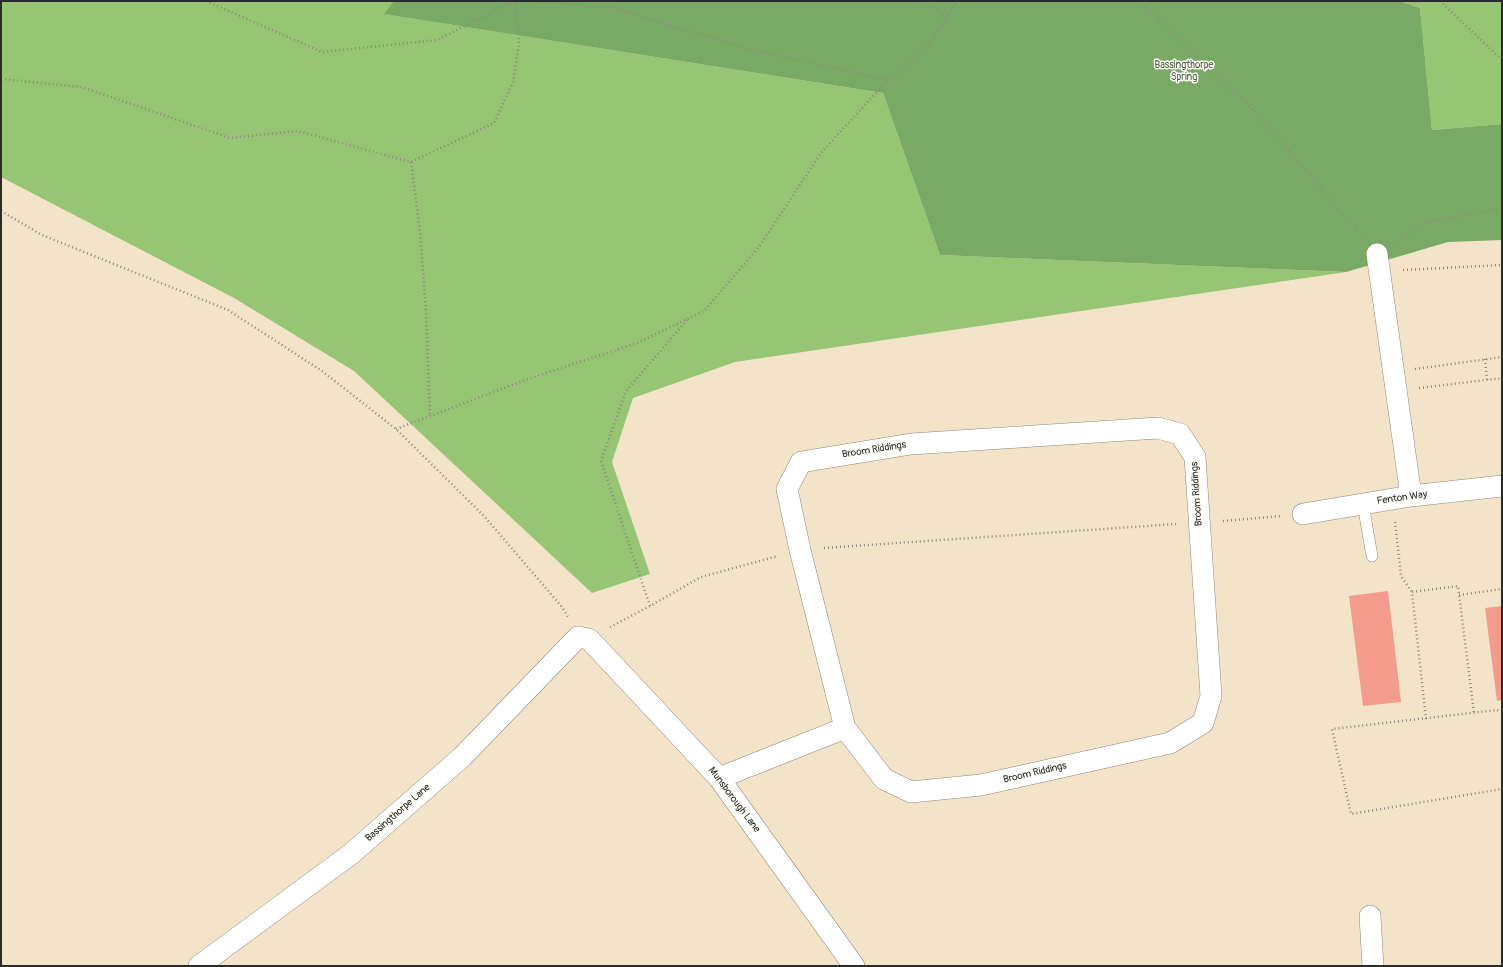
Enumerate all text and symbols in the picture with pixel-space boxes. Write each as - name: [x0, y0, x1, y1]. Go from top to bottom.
- park label: Bassingthorpe Spring: [1155, 59, 1213, 82]
- street label: Broom Riddings: [841, 439, 907, 461]
- street label: Broom Riddings: [1189, 461, 1205, 527]
- street label: Fenton Way: [1376, 489, 1428, 507]
- street label: Broom Riddings: [1002, 760, 1068, 786]
- street label: Munsborough Lane: [706, 765, 762, 835]
- street label: Bassingthorpe Lane: [363, 782, 433, 844]

